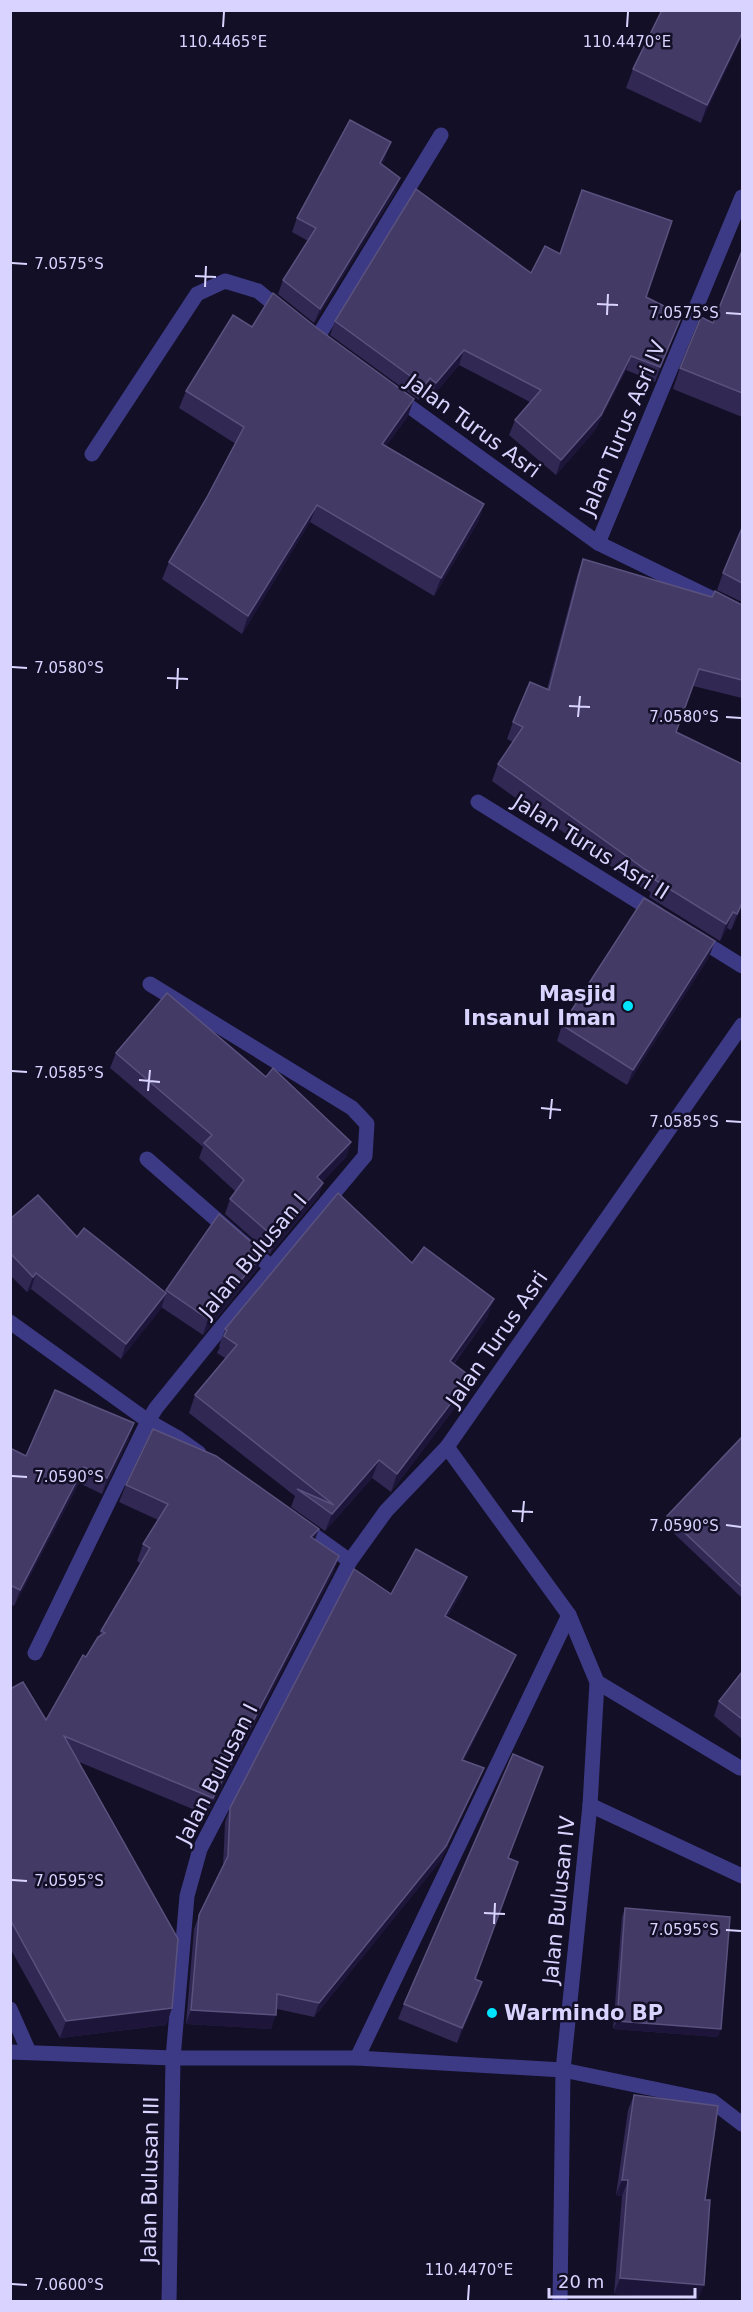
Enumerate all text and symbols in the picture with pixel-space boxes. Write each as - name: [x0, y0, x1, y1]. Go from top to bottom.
- text: 110.4465°E: [179, 33, 267, 51]
- text: 110.4470°E: [583, 33, 671, 51]
- text: 7.0575°S: [34, 255, 104, 273]
- text: 7.0575°S: [649, 304, 719, 322]
- street label: Jalan Turus Asri IV: [575, 337, 671, 521]
- street label: Jalan Turus Asri: [400, 368, 545, 483]
- text: 7.0580°S: [34, 659, 104, 677]
- text: 7.0580°S: [649, 708, 719, 726]
- street label: Jalan Turus Asri II: [507, 788, 673, 905]
- place label: Masjid Insanul Iman: [463, 982, 616, 1030]
- marker: Masjid Insanul Iman: [621, 999, 635, 1013]
- text: 7.0585°S: [34, 1064, 104, 1082]
- text: 7.0585°S: [649, 1113, 719, 1131]
- street label: Jalan Bulusan I: [193, 1189, 312, 1324]
- street label: Jalan Turus Asri: [440, 1267, 553, 1413]
- text: 7.0590°S: [34, 1468, 104, 1486]
- text: 7.0590°S: [649, 1517, 719, 1535]
- street label: Jalan Bulusan I: [170, 1700, 263, 1850]
- street label: Jalan Bulusan IV: [538, 1814, 580, 1987]
- text: 7.0595°S: [34, 1872, 104, 1890]
- text: 7.0595°S: [649, 1921, 719, 1939]
- place label: Warmindo BP: [504, 2001, 663, 2025]
- marker: Warmindo BP: [485, 2006, 499, 2020]
- street label: Jalan Bulusan III: [137, 2096, 163, 2266]
- text: 110.4470°E: [425, 2261, 513, 2279]
- scale bar: [549, 2261, 694, 2299]
- text: 20 m: [558, 2271, 604, 2292]
- text: 7.0600°S: [34, 2276, 104, 2294]

